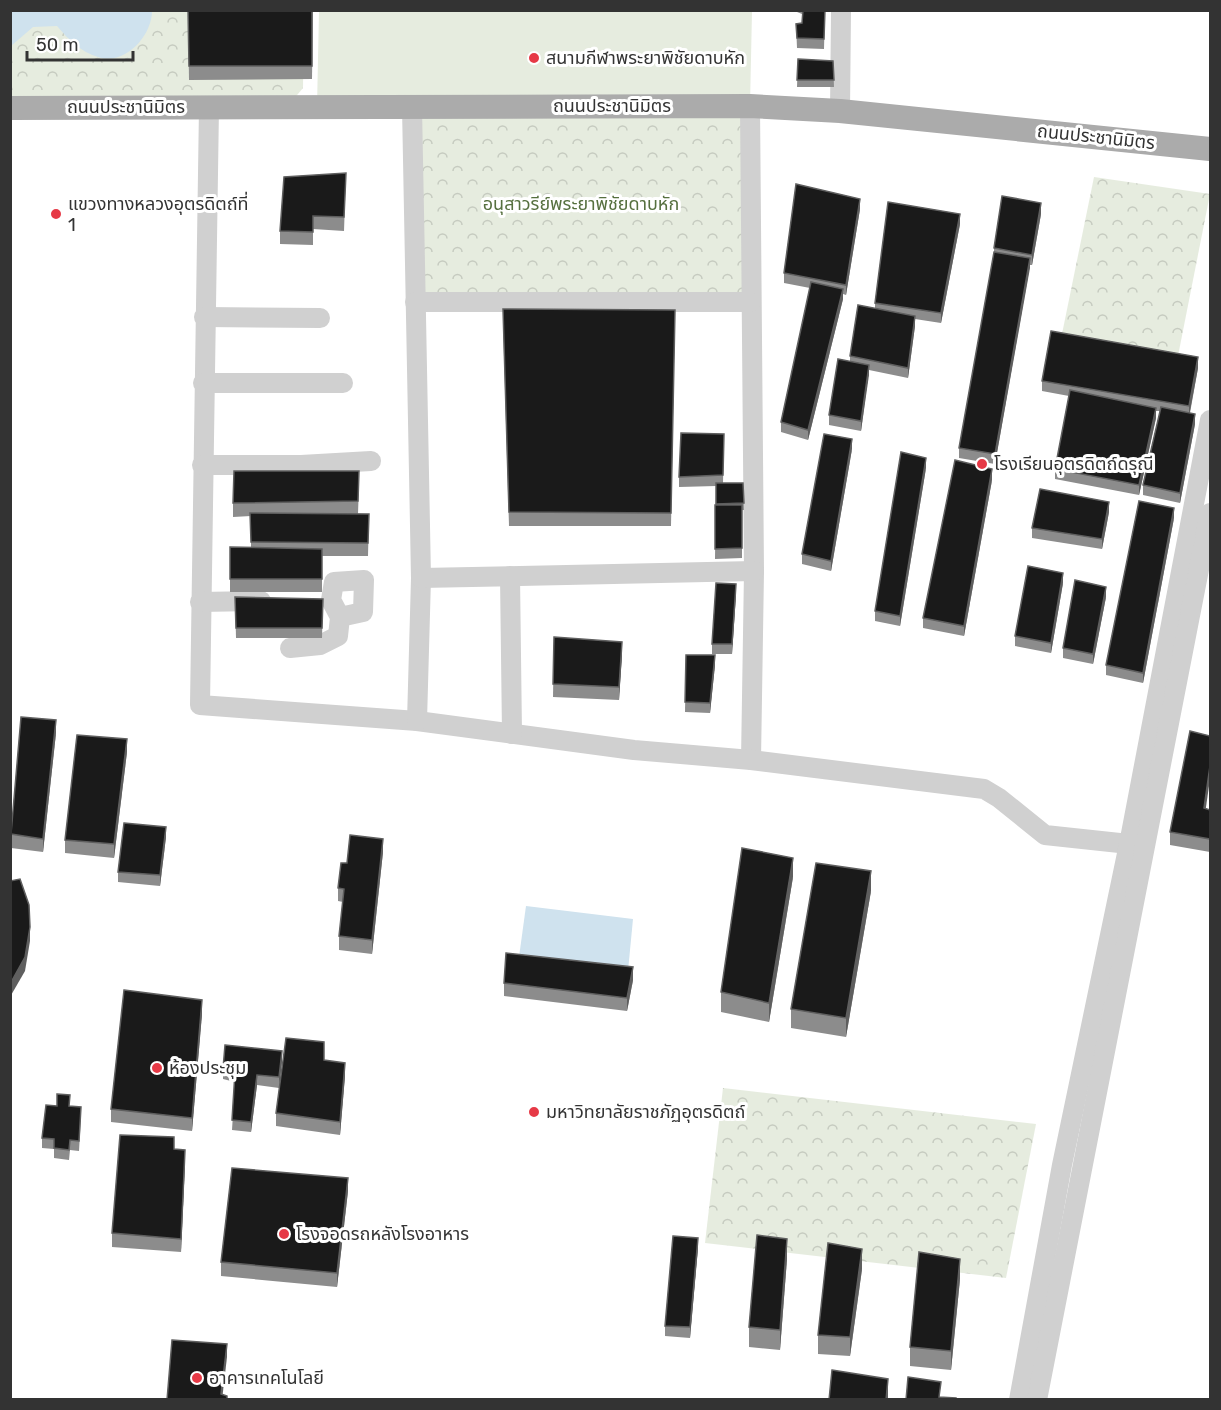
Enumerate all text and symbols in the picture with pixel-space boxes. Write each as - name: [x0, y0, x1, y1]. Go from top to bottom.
- scale bar: [27, 24, 134, 62]
- text: 50 m: [36, 34, 79, 56]
- place label: สนามกีฬาพระยาพิชัยดาบหัก: [546, 47, 745, 69]
- marker: สนามกีฬาพระยาพิชัยดาบหัก: [527, 51, 541, 65]
- street label: ถนนประชานิมิตร: [553, 95, 671, 117]
- street label: ถนนประชานิมิตร: [67, 96, 185, 118]
- street label: ถนนประชานิมิตร: [1036, 120, 1156, 154]
- place label: แขวงทางหลวงอุตรดิตถ์ที่ 1: [68, 191, 249, 236]
- park label: อนุสาวรีย์พระยาพิชัยดาบหัก: [483, 193, 679, 215]
- marker: แขวงทางหลวงอุตรดิตถ์ที่ 1: [49, 207, 63, 221]
- place label: โรงเรียนอุตรดิตถ์ดรุณี: [994, 453, 1154, 475]
- marker: โรงเรียนอุตรดิตถ์ดรุณี: [975, 457, 989, 471]
- place label: ห้องประชุม: [169, 1057, 246, 1079]
- marker: ห้องประชุม: [150, 1061, 164, 1075]
- place label: มหาวิทยาลัยราชภัฏอุตรดิตถ์: [546, 1101, 745, 1123]
- marker: มหาวิทยาลัยราชภัฏอุตรดิตถ์: [527, 1105, 541, 1119]
- place label: โรงจอดรถหลังโรงอาหาร: [296, 1223, 469, 1245]
- marker: โรงจอดรถหลังโรงอาหาร: [277, 1227, 291, 1241]
- place label: อาคารเทคโนโลยี: [209, 1367, 324, 1389]
- marker: อาคารเทคโนโลยี: [190, 1371, 204, 1385]

